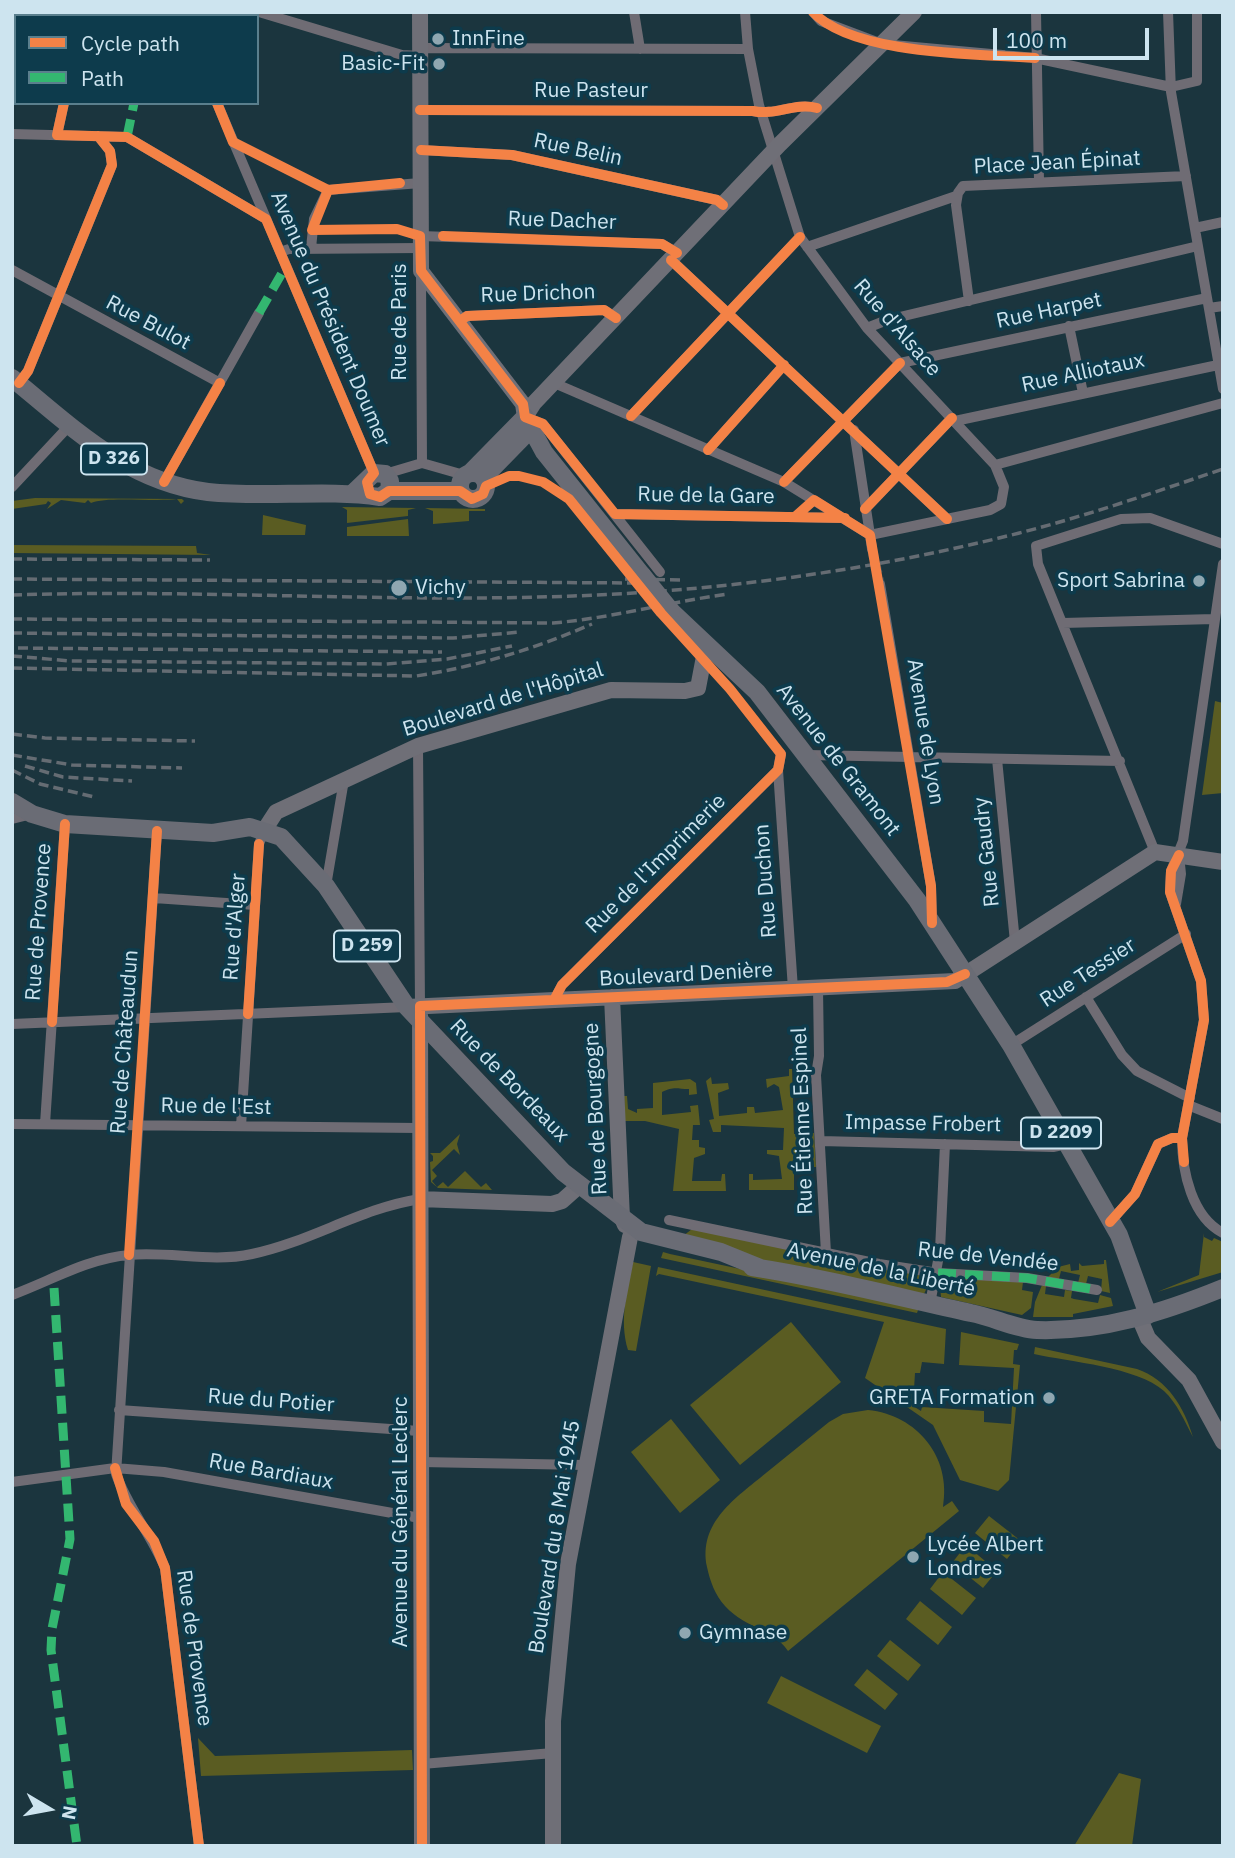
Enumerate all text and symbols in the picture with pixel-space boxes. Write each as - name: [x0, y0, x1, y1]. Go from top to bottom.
- legend: [14, 14, 259, 105]
- scale bar: [997, 14, 1153, 58]
- place label: InnFine: [452, 26, 525, 52]
- text: 100 m: [1006, 26, 1067, 54]
- text: Cycle path: [81, 29, 180, 57]
- marker: InnFine: [430, 31, 446, 47]
- place label: Basic-Fit: [341, 51, 425, 77]
- marker: Basic-Fit: [431, 56, 447, 72]
- text: Path: [81, 64, 124, 92]
- street label: Rue Pasteur: [534, 78, 648, 104]
- street label: Rue Belin: [531, 128, 625, 172]
- street label: Place Jean Épinat: [973, 146, 1141, 180]
- street label: Avenue du Président Doumer: [265, 188, 395, 450]
- street label: Rue Dacher: [507, 207, 617, 235]
- street label: Rue de Paris: [387, 263, 413, 381]
- street label: Rue d'Alsace: [848, 274, 946, 382]
- street label: Rue Drichon: [480, 279, 596, 309]
- street label: Rue Harpet: [994, 288, 1104, 334]
- street label: Rue Bulot: [101, 290, 195, 356]
- street label: Rue Alliotaux: [1019, 348, 1147, 398]
- road number: D 326: [81, 444, 147, 474]
- street label: Rue de la Gare: [637, 482, 775, 510]
- place label: Sport Sabrina: [1057, 568, 1185, 594]
- marker: Sport Sabrina: [1191, 573, 1207, 589]
- place label: Vichy: [415, 575, 466, 601]
- marker: Vichy: [389, 578, 409, 598]
- street label: Boulevard de l'Hôpital: [400, 657, 606, 743]
- street label: Avenue de Lyon: [901, 657, 949, 807]
- street label: Avenue de Gramont: [771, 679, 905, 841]
- street label: Rue de l'Imprimerie: [581, 789, 731, 939]
- street label: Rue Gaudry: [969, 796, 1005, 908]
- street label: Rue Duchon: [749, 823, 783, 939]
- street label: Rue de Provence: [21, 842, 57, 1002]
- street label: Rue d'Alger: [219, 873, 251, 981]
- road number: D 259: [334, 930, 400, 962]
- street label: Rue Tessier: [1035, 933, 1141, 1013]
- street label: Rue de Châteaudun: [106, 949, 144, 1135]
- street label: Boulevard Denière: [598, 958, 774, 992]
- street label: Rue de Bordeaux: [444, 1014, 574, 1148]
- street label: Rue de Bourgogne: [579, 1022, 613, 1196]
- street label: Rue Étienne Espinel: [787, 1027, 819, 1215]
- street label: Rue de l'Est: [160, 1093, 272, 1121]
- street label: Impasse Frobert: [845, 1110, 1001, 1138]
- road number: D 2209: [1021, 1118, 1101, 1148]
- street label: Rue de Vendée: [916, 1237, 1060, 1277]
- street label: Avenue de la Liberté: [785, 1238, 977, 1302]
- street label: Rue du Potier: [207, 1384, 335, 1418]
- place label: GRETA Formation: [869, 1385, 1035, 1411]
- marker: GRETA Formation: [1041, 1390, 1057, 1406]
- street label: Avenue du Général Leclerc: [388, 1396, 414, 1648]
- street label: Boulevard du 8 Mai 1945: [524, 1418, 586, 1656]
- street label: Rue Bardiaux: [207, 1449, 335, 1495]
- place label: Lycée Albert Londres: [927, 1532, 1044, 1582]
- marker: Lycée Albert Londres: [905, 1549, 921, 1565]
- street label: Rue de Provence: [171, 1568, 217, 1728]
- place label: Gymnase: [699, 1620, 787, 1646]
- marker: Gymnase: [677, 1625, 693, 1641]
- north arrow: [14, 1774, 84, 1844]
- text: N: [57, 1804, 83, 1822]

